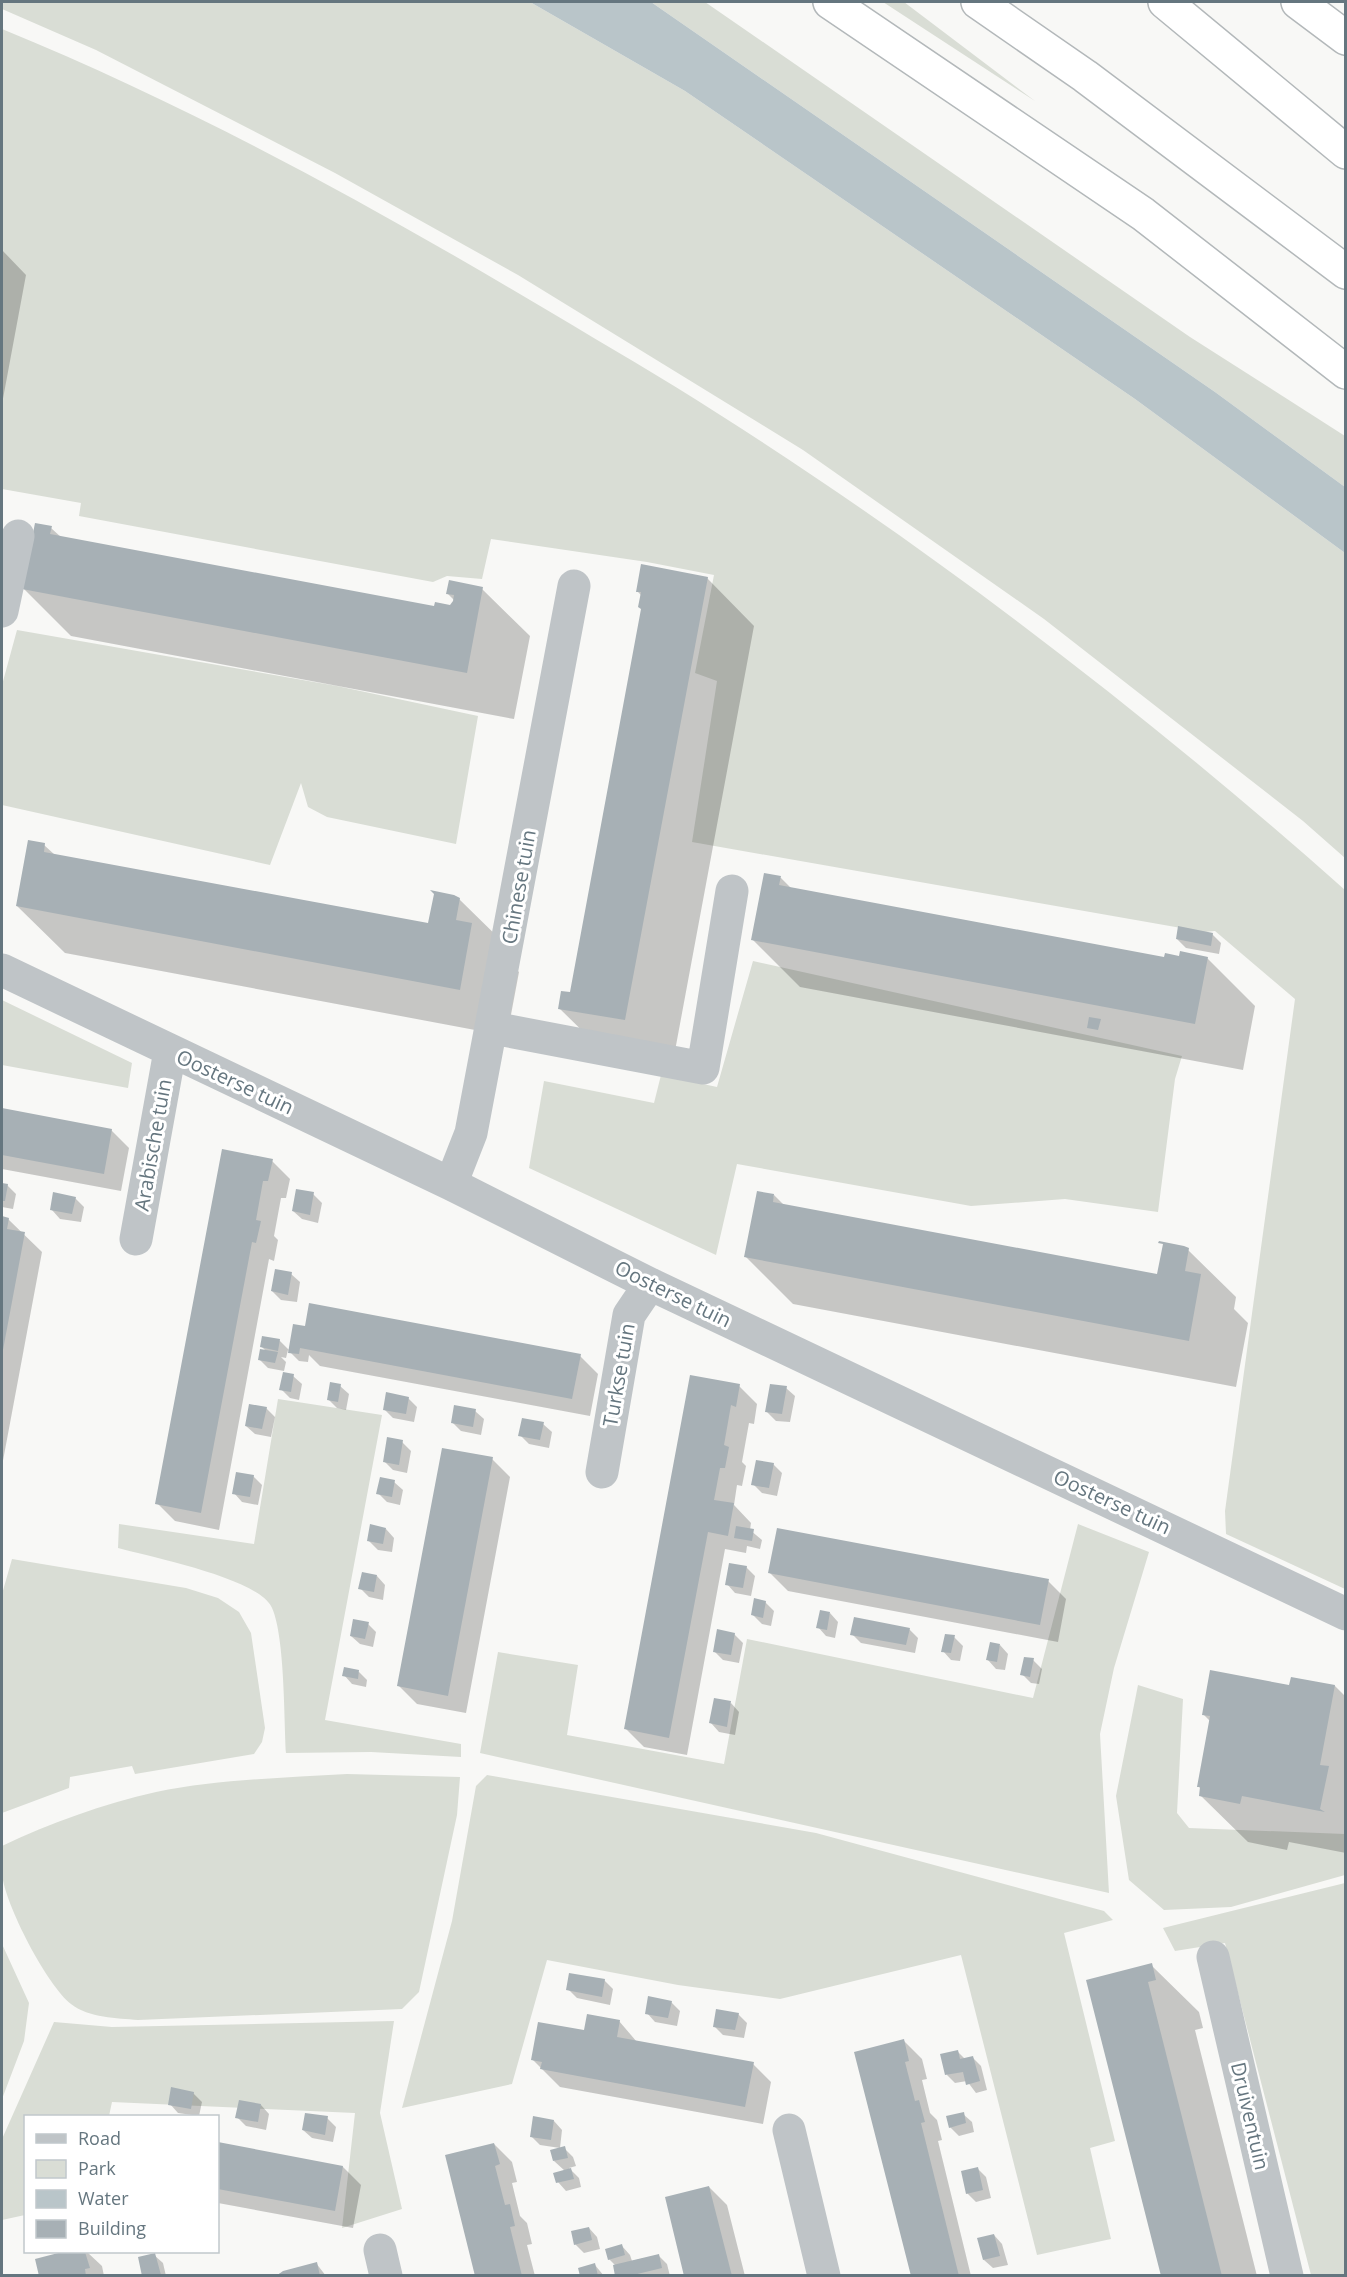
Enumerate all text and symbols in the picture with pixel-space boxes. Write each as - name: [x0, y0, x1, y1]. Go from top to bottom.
- street label: Chinese tuin: [495, 827, 542, 946]
- street label: Oosterse tuin: [172, 1043, 298, 1120]
- street label: Arabische tuin: [128, 1077, 177, 1213]
- street label: Oosterse tuin: [611, 1254, 736, 1333]
- street label: Turkse tuin: [596, 1321, 641, 1429]
- street label: Oosterse tuin: [1049, 1463, 1175, 1540]
- street label: Druiventuin: [1225, 2059, 1276, 2173]
- legend: [24, 2115, 219, 2253]
- text: Road: [78, 2126, 121, 2150]
- text: Park: [78, 2156, 116, 2180]
- text: Water: [78, 2186, 129, 2210]
- text: Building: [78, 2216, 146, 2240]

